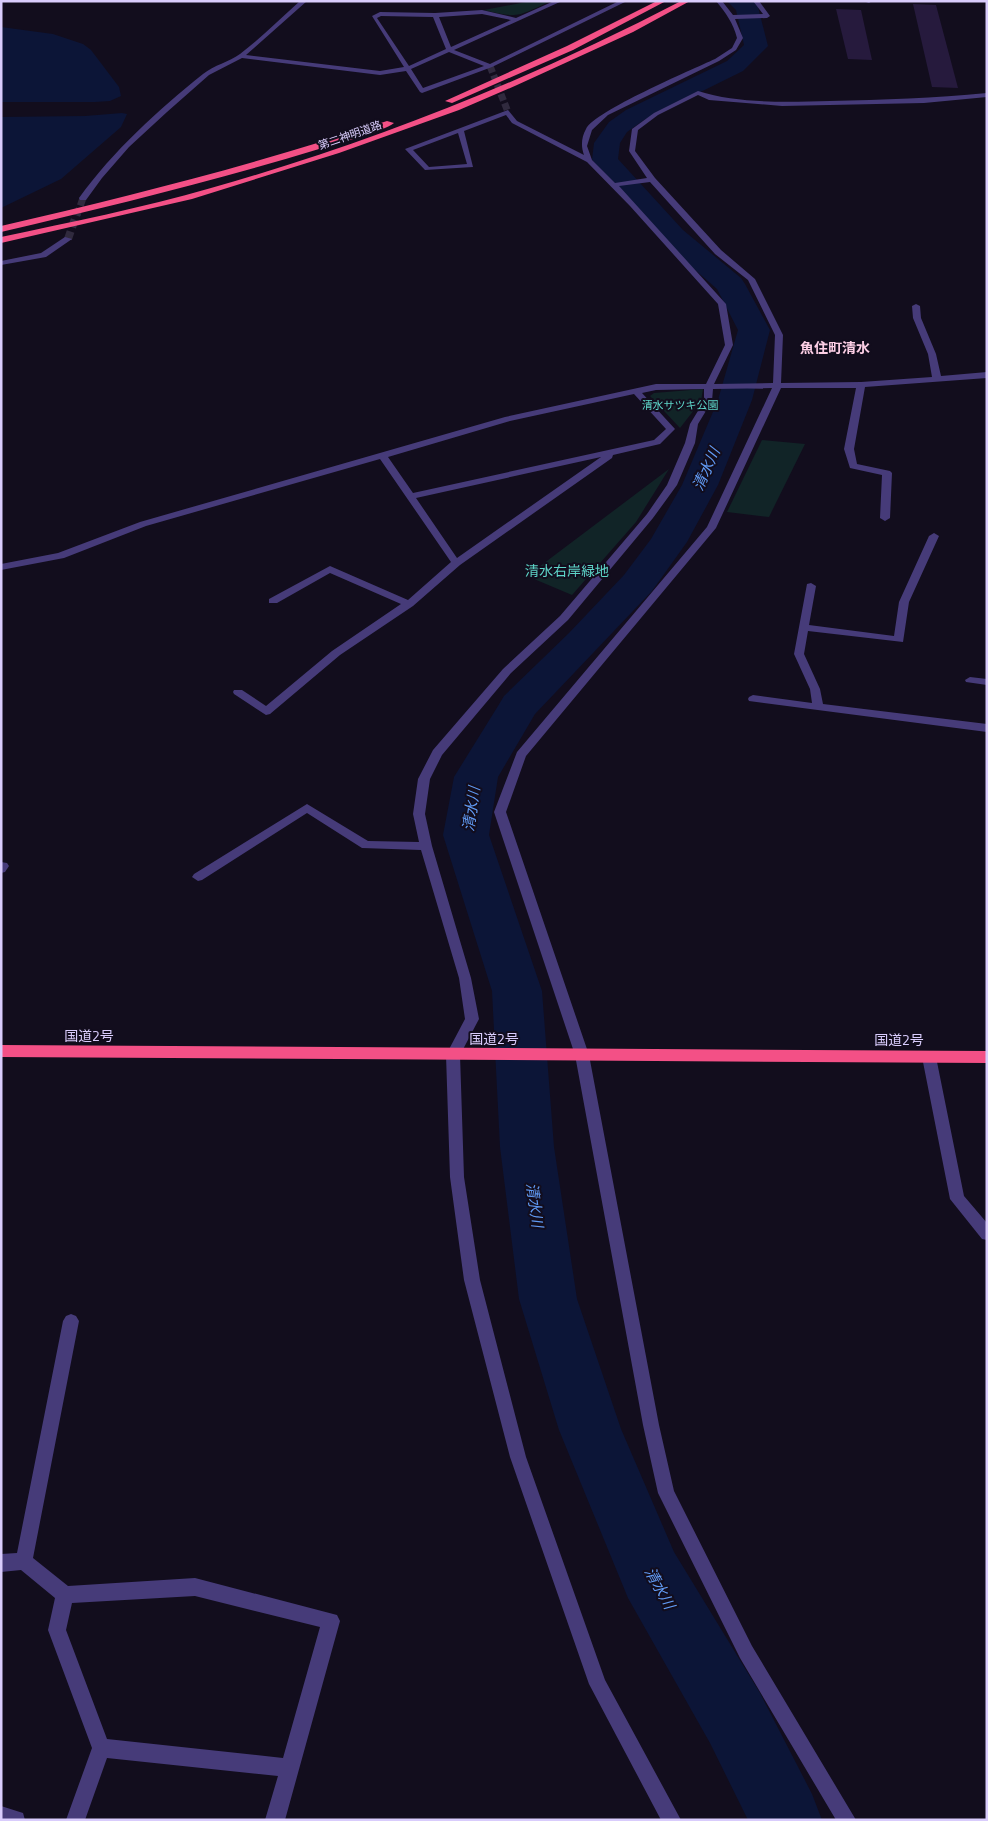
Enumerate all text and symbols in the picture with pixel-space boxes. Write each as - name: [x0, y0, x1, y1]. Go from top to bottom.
- street label: 第二神明道路: [316, 117, 384, 153]
- district label: 魚住町清水: [800, 337, 870, 358]
- park label: 清水サツキ公園: [642, 397, 719, 413]
- water label: 清水川: [686, 442, 726, 494]
- park label: 清水右岸緑地: [525, 560, 609, 581]
- water label: 清水川: [456, 783, 486, 833]
- street label: 国道2号: [64, 1025, 114, 1046]
- street label: 国道2号: [469, 1028, 519, 1049]
- street label: 国道2号: [874, 1029, 924, 1050]
- water label: 清水川: [520, 1181, 550, 1231]
- water label: 清水川: [639, 1563, 682, 1615]

